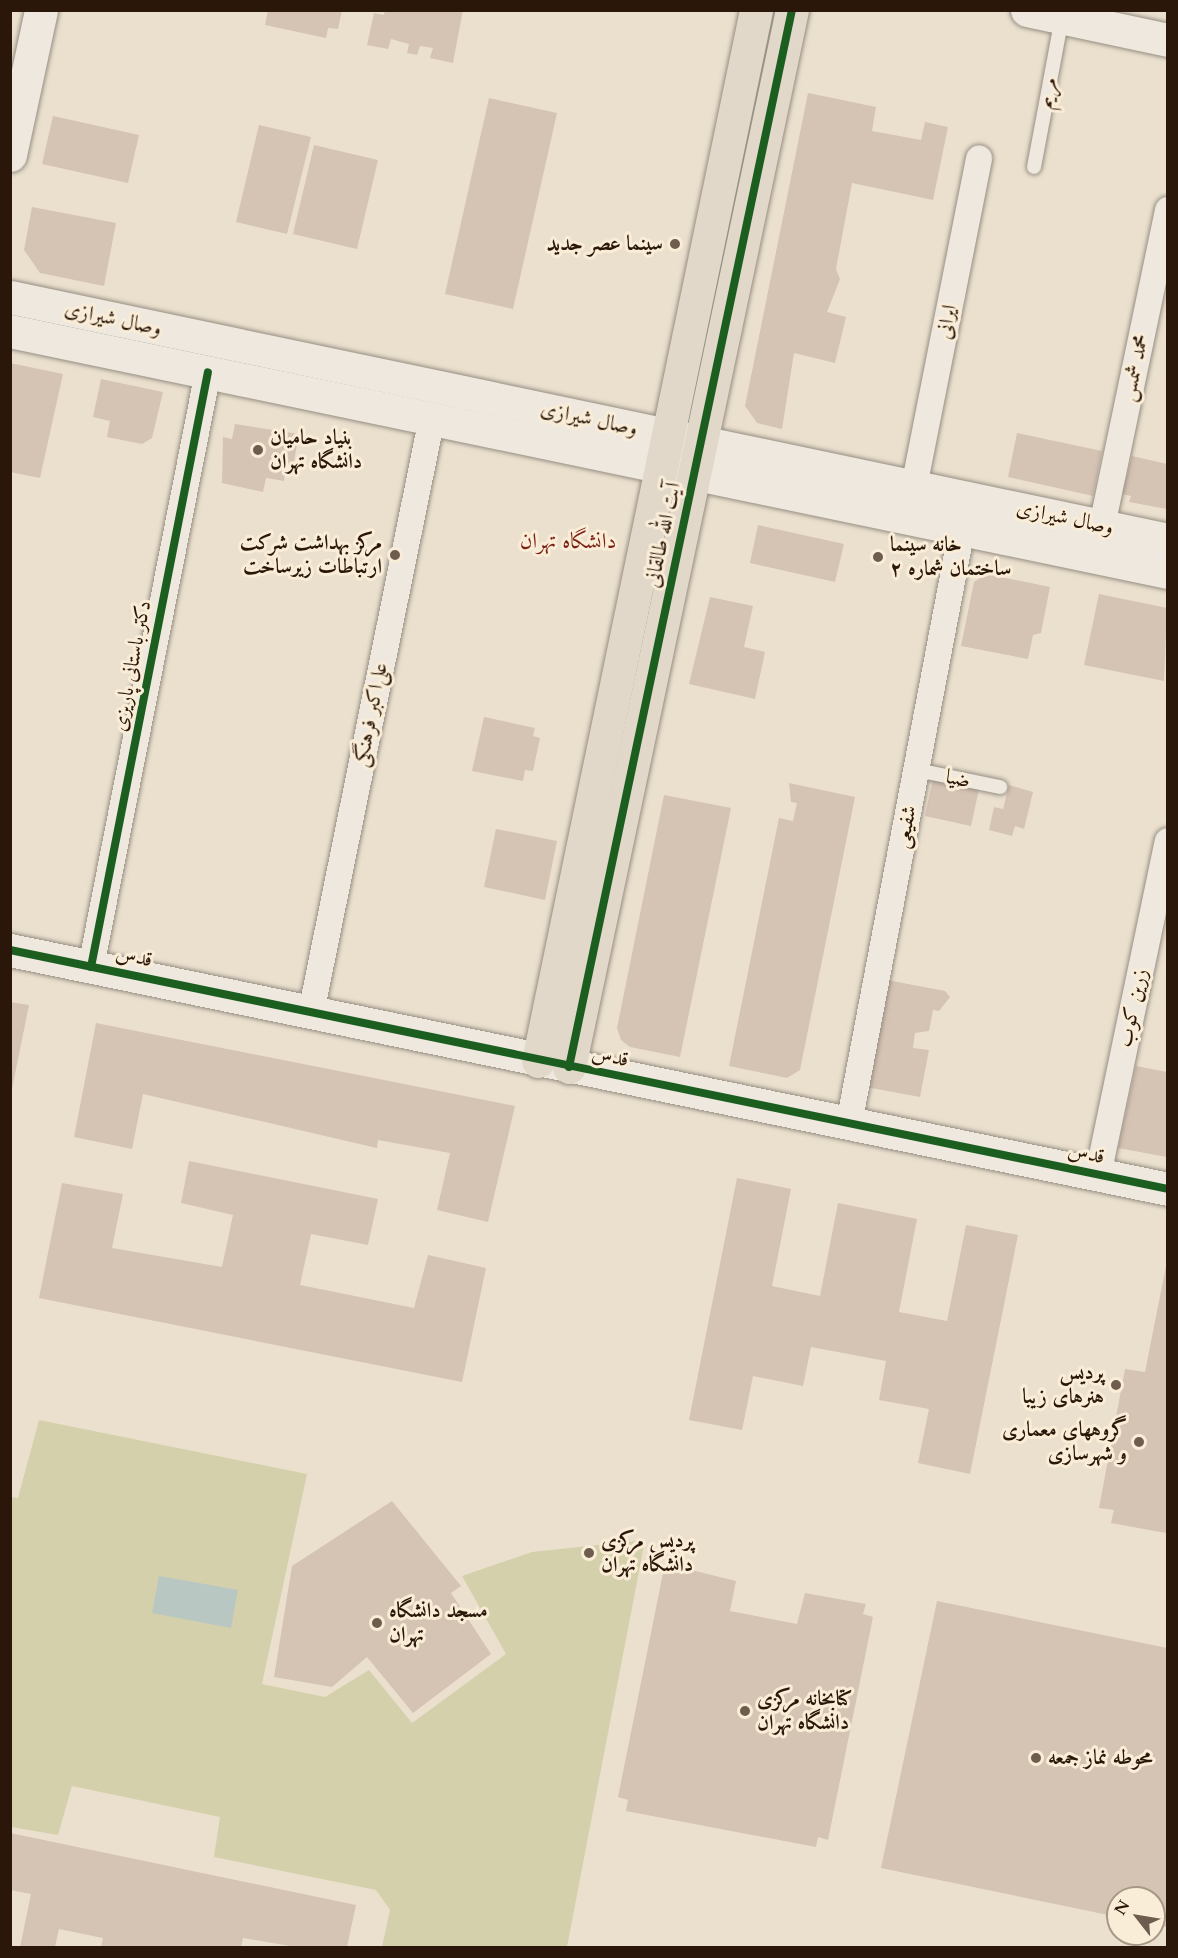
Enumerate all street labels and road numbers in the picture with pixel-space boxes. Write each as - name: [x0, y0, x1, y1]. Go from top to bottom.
- street label: مریم: [1033, 75, 1063, 111]
- street label: وصال شیرازی: [62, 296, 164, 342]
- street label: ایرانی: [931, 303, 963, 341]
- street label: محمد شمس: [1116, 332, 1154, 404]
- street label: وصال شیرازی: [538, 396, 640, 442]
- street label: آیت الله طالقانی: [640, 480, 686, 590]
- street label: وصال شیرازی: [1014, 495, 1116, 541]
- street label: دکتر باستانی پاریزی: [107, 598, 157, 734]
- street label: علی‌اکبر فرهنگی: [349, 661, 393, 769]
- street label: ضیا: [944, 764, 972, 794]
- street label: شفیعی: [889, 803, 923, 851]
- street label: قدس: [113, 941, 155, 973]
- street label: زرین کوب: [1112, 966, 1154, 1050]
- street label: قدس: [589, 1041, 631, 1073]
- street label: قدس: [1065, 1138, 1107, 1170]

